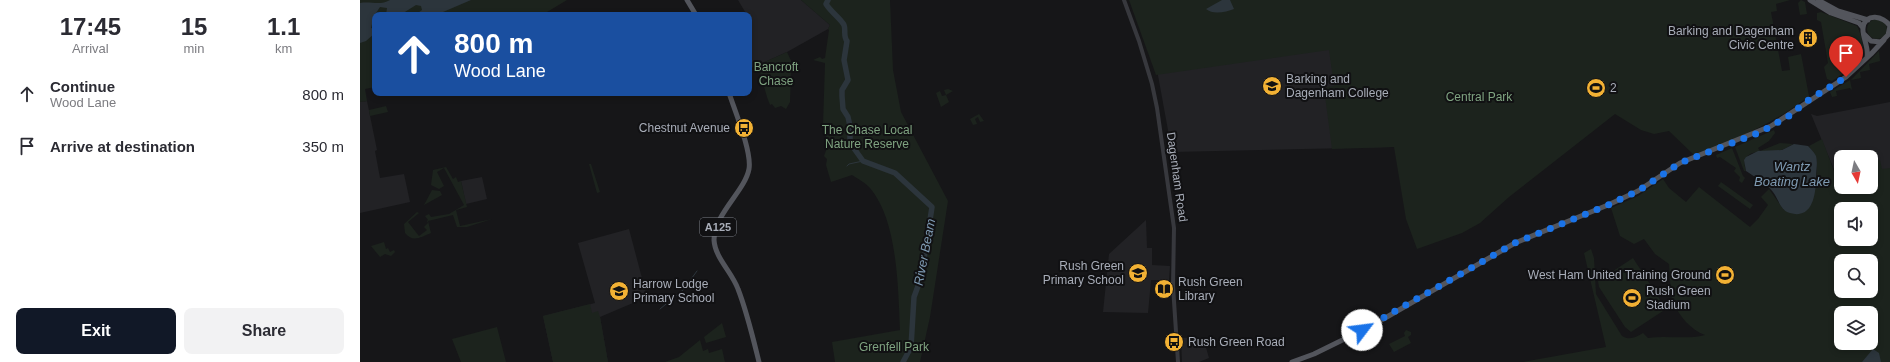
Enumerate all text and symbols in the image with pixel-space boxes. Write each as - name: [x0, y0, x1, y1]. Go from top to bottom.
- text: 17:45: [60, 13, 121, 40]
- text: 15: [181, 13, 207, 40]
- text: 1.1: [267, 13, 300, 40]
- place label: Barking and Dagenham Civic Centre: [1668, 24, 1794, 52]
- building icon: Barking and Dagenham Civic Centre: [1797, 27, 1819, 49]
- icon: ahead: [388, 28, 440, 80]
- text: 800 m: [454, 28, 533, 59]
- pin: [1829, 36, 1863, 77]
- text: Arrival: [72, 41, 109, 56]
- text: min: [184, 41, 204, 56]
- text: km: [275, 41, 292, 56]
- icon: arrive: [1835, 42, 1857, 64]
- park label: Bancroft Chase: [754, 60, 799, 88]
- text: Wood Lane: [454, 61, 546, 81]
- place label: Barking and Dagenham College: [1286, 72, 1389, 100]
- school or university icon: Barking and Dagenham College: [1261, 75, 1283, 97]
- sports icon: 2: [1585, 77, 1607, 99]
- text: Continue: [50, 78, 115, 95]
- place label: 2: [1610, 81, 1617, 95]
- icon: ahead: [16, 83, 38, 105]
- text: 800 m: [302, 86, 344, 103]
- park label: Central Park: [1446, 90, 1513, 104]
- text: Wood Lane: [50, 95, 116, 110]
- bus stop icon: Chestnut Avenue: [733, 117, 755, 139]
- place label: Chestnut Avenue: [639, 121, 730, 135]
- park label: The Chase Local Nature Reserve: [822, 123, 912, 151]
- street label: Dagenham Road: [1164, 131, 1190, 223]
- icon: arrive: [16, 135, 38, 157]
- text: Arrive at destination: [50, 138, 195, 155]
- text: 350 m: [302, 138, 344, 155]
- north arrow: [1834, 150, 1878, 194]
- map controls: [1834, 150, 1878, 350]
- water label: Wantz Boating Lake: [1754, 159, 1830, 189]
- button: sound: [1834, 202, 1878, 246]
- water label: River Beam: [911, 217, 938, 287]
- road number: A125: [700, 218, 736, 236]
- button: search: [1834, 254, 1878, 298]
- place label: Rush Green Primary School: [1043, 259, 1124, 287]
- school or university icon: Rush Green Primary School: [1127, 262, 1149, 284]
- sports icon: West Ham United Training Ground: [1714, 264, 1736, 286]
- place label: West Ham United Training Ground: [1528, 268, 1711, 282]
- place label: Rush Green Library: [1178, 275, 1243, 303]
- place label: Harrow Lodge Primary School: [633, 277, 714, 305]
- library icon: Rush Green Library: [1153, 278, 1175, 300]
- school or university icon: Harrow Lodge Primary School: [608, 280, 630, 302]
- place label: Rush Green Stadium: [1646, 284, 1711, 312]
- sports icon: Rush Green Stadium: [1621, 287, 1643, 309]
- button: layers: [1834, 306, 1878, 350]
- button: Exit: [16, 308, 176, 354]
- button: Share: [184, 308, 344, 354]
- position arrow: [1341, 309, 1383, 351]
- bus stop icon: Rush Green Road: [1163, 331, 1185, 353]
- place label: Rush Green Road: [1188, 335, 1285, 349]
- park label: Grenfell Park: [859, 340, 930, 354]

